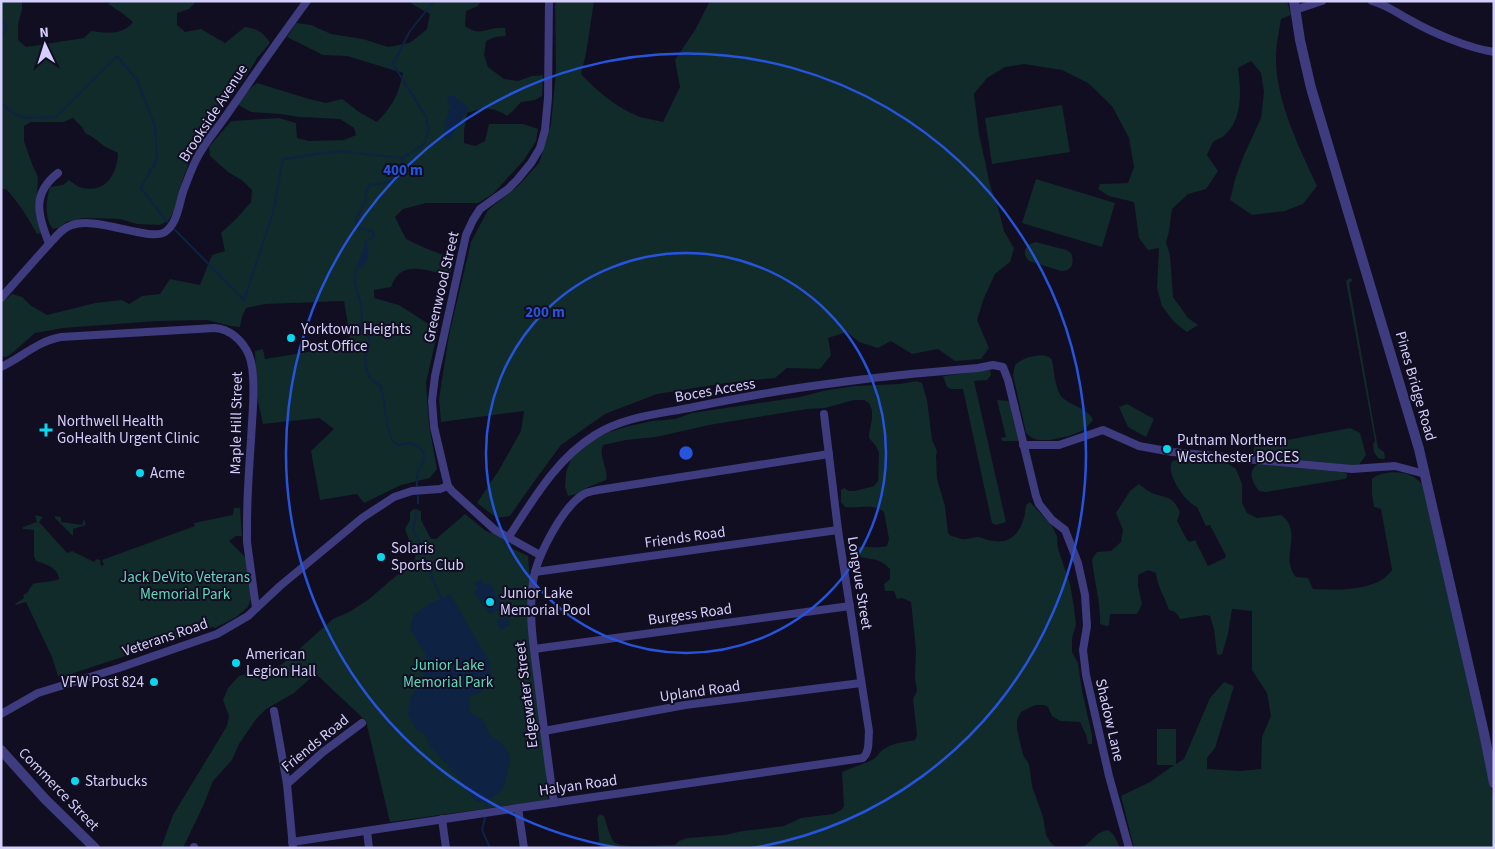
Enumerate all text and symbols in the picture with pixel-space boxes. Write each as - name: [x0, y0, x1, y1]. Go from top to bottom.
- north arrow: [20, 20, 70, 70]
- text: N: [39, 23, 50, 43]
- street label: Brookside Avenue: [174, 60, 253, 166]
- text: 400 m: [383, 160, 423, 181]
- street label: Greenwood Street: [419, 230, 464, 345]
- text: 200 m: [525, 302, 565, 323]
- place label: Yorktown Heights Post Office: [300, 319, 411, 357]
- street label: Pines Bridge Road: [1390, 329, 1441, 443]
- marker: Yorktown Heights Post Office: [285, 332, 297, 344]
- street label: Maple Hill Street: [225, 371, 248, 475]
- street label: Boces Access: [673, 373, 757, 408]
- place label: Northwell Health GoHealth Urgent Clinic: [57, 411, 200, 449]
- marker: Northwell Health GoHealth Urgent Clinic: [39, 423, 53, 437]
- place label: Putnam Northern Westchester BOCES: [1177, 430, 1299, 468]
- marker: Putnam Northern Westchester BOCES: [1161, 443, 1173, 455]
- centre of rings: [677, 444, 695, 462]
- place label: Acme: [150, 463, 185, 484]
- marker: Acme: [134, 467, 146, 479]
- street label: Friends Road: [643, 521, 727, 554]
- street label: Longvue Street: [842, 535, 877, 631]
- place label: Solaris Sports Club: [391, 538, 464, 576]
- marker: Solaris Sports Club: [375, 551, 387, 563]
- park label: Jack DeVito Veterans Memorial Park: [120, 567, 250, 605]
- place label: Junior Lake Memorial Pool: [500, 583, 591, 621]
- marker: Junior Lake Memorial Pool: [484, 596, 496, 608]
- street label: Burgess Road: [647, 598, 733, 631]
- street label: Veterans Road: [120, 613, 211, 662]
- street label: Edgewater Street: [510, 641, 543, 749]
- place label: American Legion Hall: [246, 644, 316, 682]
- park label: Junior Lake Memorial Park: [403, 655, 494, 693]
- marker: American Legion Hall: [230, 657, 242, 669]
- place label: VFW Post 824: [61, 672, 145, 693]
- street label: Upland Road: [658, 675, 742, 708]
- marker: VFW Post 824: [148, 676, 160, 688]
- street label: Shadow Lane: [1090, 677, 1129, 764]
- street label: Friends Road: [277, 710, 354, 777]
- street label: Commerce Street: [13, 743, 104, 836]
- street label: Halyan Road: [538, 770, 619, 801]
- place label: Starbucks: [85, 771, 147, 792]
- marker: Starbucks: [69, 775, 81, 787]

